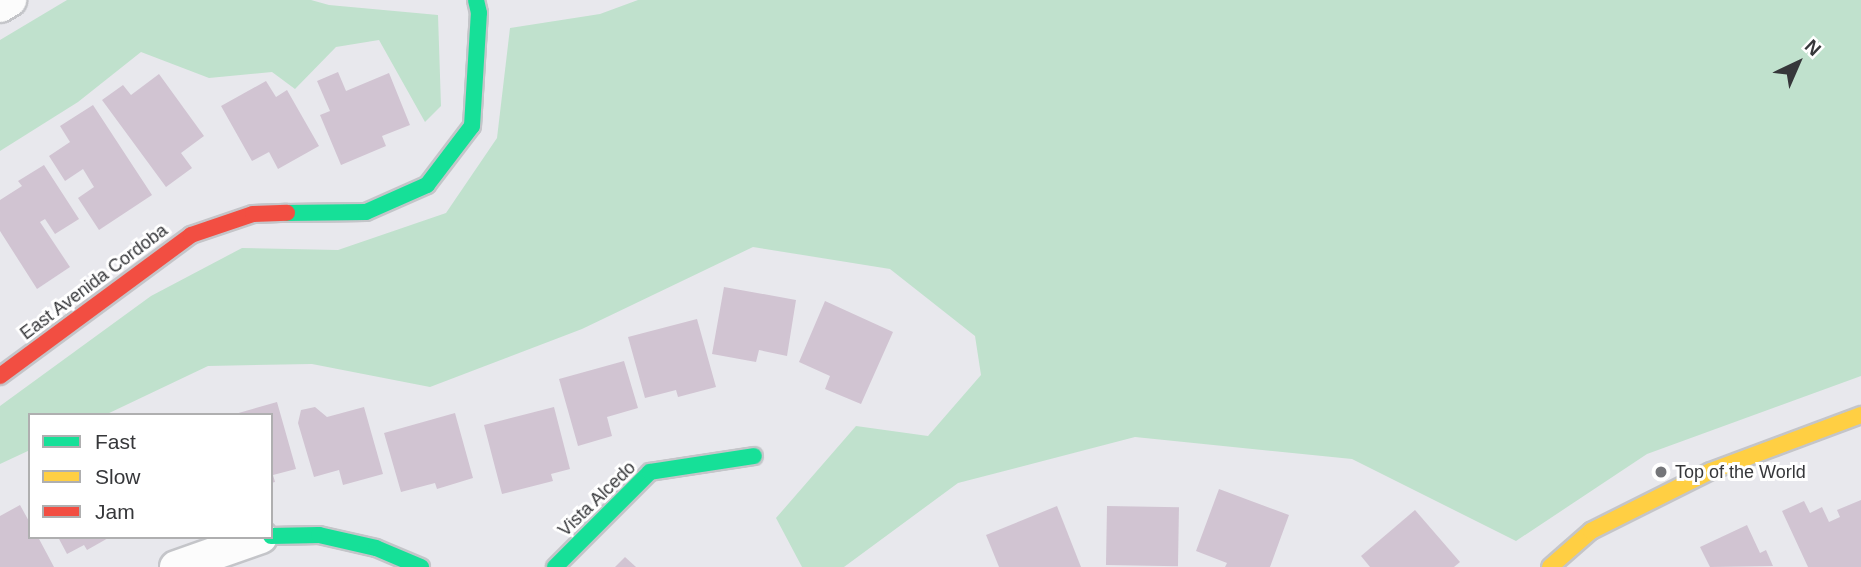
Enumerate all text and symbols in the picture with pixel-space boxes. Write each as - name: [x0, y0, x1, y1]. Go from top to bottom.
- north arrow: [1763, 28, 1833, 98]
- text: N: [1801, 35, 1825, 60]
- street label: East Avenida Cordoba: [16, 219, 172, 345]
- legend: [28, 413, 273, 539]
- text: Fast: [95, 430, 136, 453]
- street label: Vista Alcedo: [554, 457, 640, 541]
- place label: Top of the World: [1675, 461, 1806, 483]
- marker: Top of the World: [1653, 464, 1669, 480]
- text: Slow: [95, 465, 141, 488]
- text: Jam: [95, 500, 135, 523]

